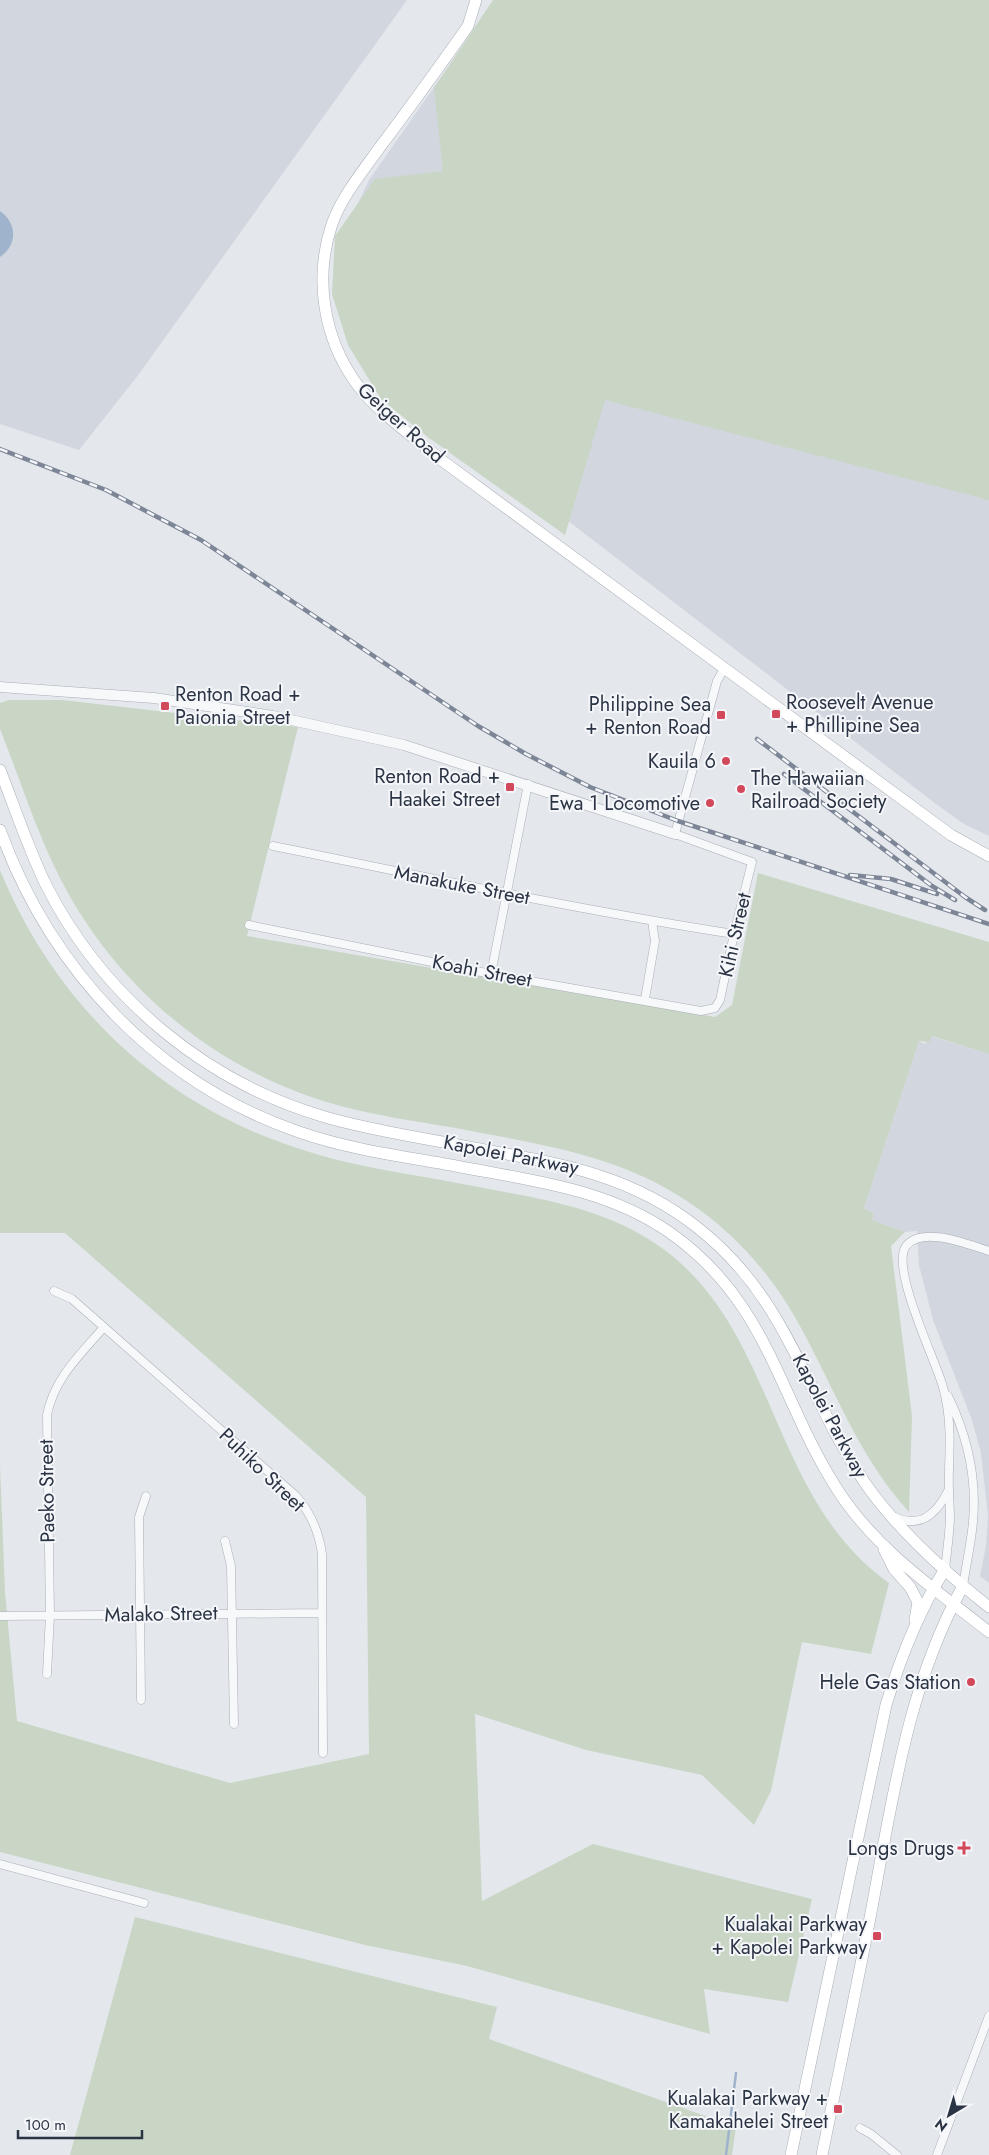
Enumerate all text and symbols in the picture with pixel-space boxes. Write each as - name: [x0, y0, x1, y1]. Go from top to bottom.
- street label: Geiger Road: [351, 376, 451, 470]
- place label: Renton Road + Paionia Street: [175, 680, 301, 732]
- place label: Roosevelt Avenue + Phillipine Sea: [786, 688, 934, 740]
- place label: Philippine Sea + Renton Road: [585, 690, 711, 742]
- marker: Renton Road + Paionia Street: [159, 700, 171, 712]
- marker: Roosevelt Avenue + Phillipine Sea: [770, 708, 782, 720]
- marker: Philippine Sea + Renton Road: [715, 709, 727, 721]
- place label: Kauila 6: [648, 747, 716, 776]
- marker: Kauila 6: [720, 755, 732, 767]
- place label: Renton Road + Haakei Street: [374, 762, 500, 814]
- place label: The Hawaiian Railroad Society: [751, 764, 887, 816]
- marker: Renton Road + Haakei Street: [504, 781, 516, 793]
- marker: The Hawaiian Railroad Society: [735, 783, 747, 795]
- place label: Ewa 1 Locomotive: [549, 789, 700, 818]
- marker: Ewa 1 Locomotive: [704, 797, 716, 809]
- street label: Manakuke Street: [392, 858, 532, 912]
- street label: Kihi Street: [711, 890, 759, 980]
- street label: Koahi Street: [430, 947, 534, 995]
- street label: Kapolei Parkway: [441, 1128, 581, 1182]
- street label: Kapolei Parkway: [785, 1349, 875, 1484]
- street label: Puhiko Street: [212, 1421, 312, 1519]
- street label: Paeko Street: [32, 1439, 62, 1543]
- street label: Malako Street: [104, 1599, 218, 1629]
- place label: Hele Gas Station: [820, 1668, 961, 1697]
- marker: Hele Gas Station: [965, 1676, 977, 1688]
- place label: Longs Drugs: [848, 1834, 954, 1863]
- marker: Longs Drugs: [958, 1842, 970, 1854]
- place label: Kualakai Parkway + Kapolei Parkway: [712, 1910, 867, 1962]
- marker: Kualakai Parkway + Kapolei Parkway: [871, 1930, 883, 1942]
- place label: Kualakai Parkway + Kamakahelei Street: [667, 2084, 828, 2136]
- north arrow: [924, 2090, 974, 2140]
- marker: Kualakai Parkway + Kamakahelei Street: [832, 2103, 844, 2115]
- scale bar: [18, 2108, 141, 2140]
- text: 100 m: [25, 2114, 66, 2136]
- text: N: [930, 2114, 952, 2137]

